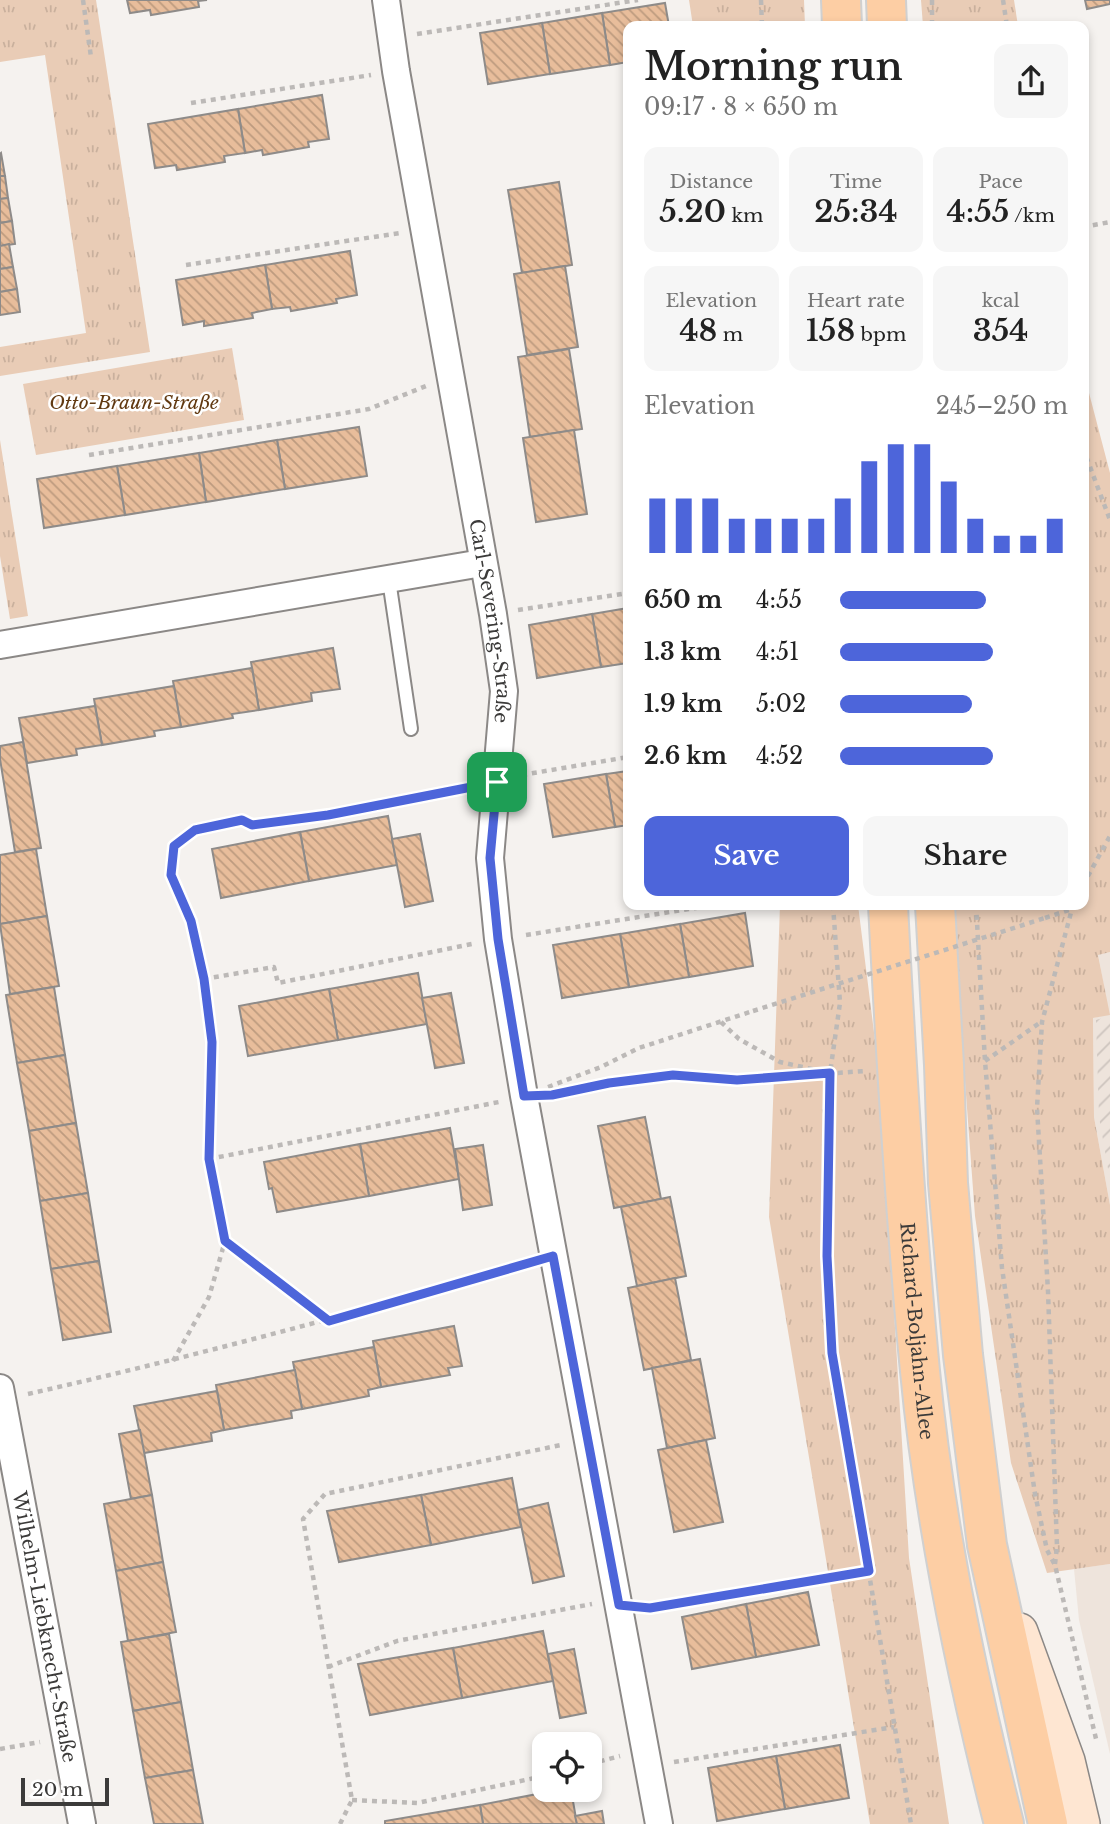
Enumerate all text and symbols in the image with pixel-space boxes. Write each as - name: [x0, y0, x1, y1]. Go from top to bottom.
- text: Morning run: [644, 43, 903, 90]
- button: share: [994, 44, 1068, 118]
- text: 09:17 · 8 × 650 m: [644, 93, 838, 121]
- text: Distance: [669, 170, 753, 193]
- text: Time: [830, 170, 882, 193]
- text: Pace: [978, 170, 1023, 193]
- text: 5.20: [659, 193, 726, 230]
- text: 25:34: [814, 193, 898, 230]
- text: 4:55: [946, 193, 1009, 230]
- text: km: [726, 204, 764, 227]
- text: /km: [1009, 204, 1055, 227]
- text: Elevation: [665, 289, 757, 312]
- text: Heart rate: [807, 289, 905, 312]
- text: kcal: [982, 289, 1020, 312]
- text: 48: [679, 312, 717, 349]
- text: 158: [806, 312, 855, 349]
- text: 354: [973, 312, 1028, 349]
- text: m: [717, 323, 743, 346]
- text: bpm: [855, 323, 906, 346]
- park label: Otto-Braun-Straße: [49, 391, 219, 414]
- text: Elevation: [644, 392, 755, 420]
- text: 245–250 m: [936, 392, 1068, 420]
- street label: Carl-Severing-Straße: [465, 517, 516, 724]
- text: 650 m: [644, 586, 722, 614]
- text: 4:55: [756, 586, 802, 614]
- text: 1.3 km: [644, 638, 722, 666]
- text: 4:51: [756, 638, 799, 666]
- text: 1.9 km: [644, 690, 722, 718]
- text: 5:02: [756, 690, 806, 718]
- text: 2.6 km: [644, 742, 727, 770]
- text: 4:52: [756, 742, 803, 770]
- pin: [467, 752, 527, 812]
- icon: arrive: [478, 763, 516, 801]
- button: Save: [644, 816, 849, 896]
- button: Share: [863, 816, 1068, 896]
- street label: Richard-Boljahn-Allee: [896, 1221, 939, 1441]
- street label: Wilhelm-Liebknecht-Straße: [8, 1488, 82, 1764]
- map controls: [532, 1732, 602, 1802]
- button: locate: [532, 1732, 602, 1802]
- scale bar: [21, 1775, 108, 1807]
- text: 20 m: [32, 1778, 83, 1801]

